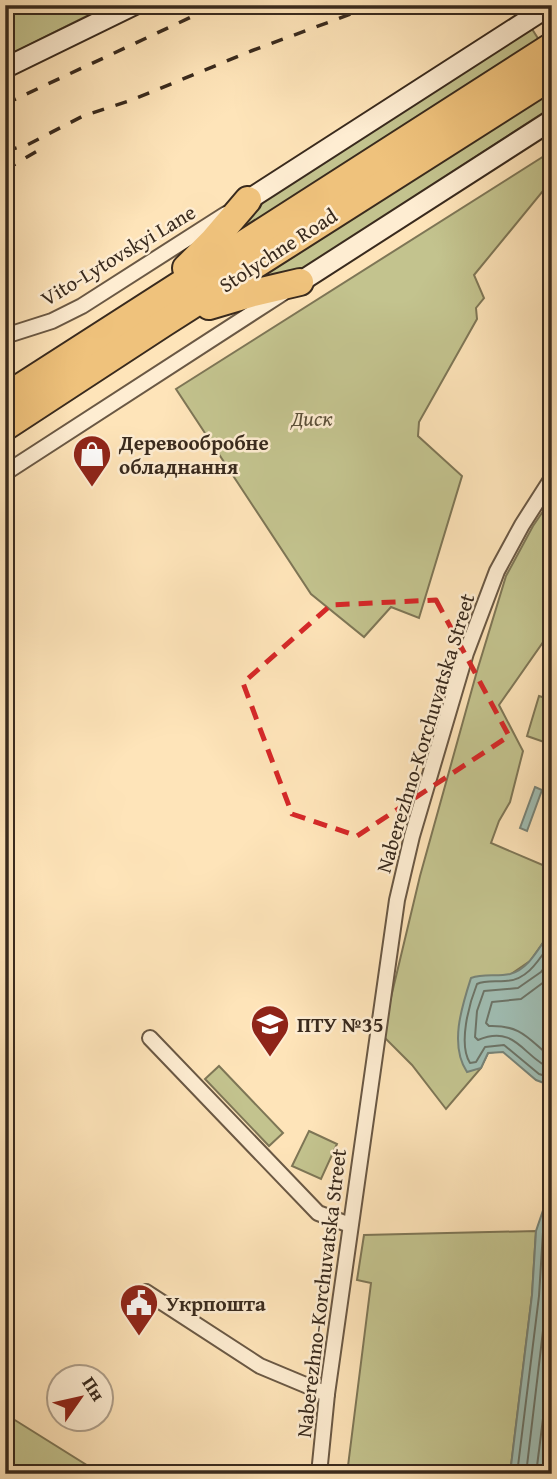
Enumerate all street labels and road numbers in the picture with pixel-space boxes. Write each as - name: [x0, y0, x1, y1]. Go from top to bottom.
- street label: Vito-Lytovskyi Lane: [35, 196, 201, 314]
- street label: Stolychne Road: [213, 200, 344, 300]
- street label: Naberezhno-Korchuvatska Street: [368, 589, 483, 877]
- street label: Naberezhno-Korchuvatska Street: [288, 1146, 354, 1439]

